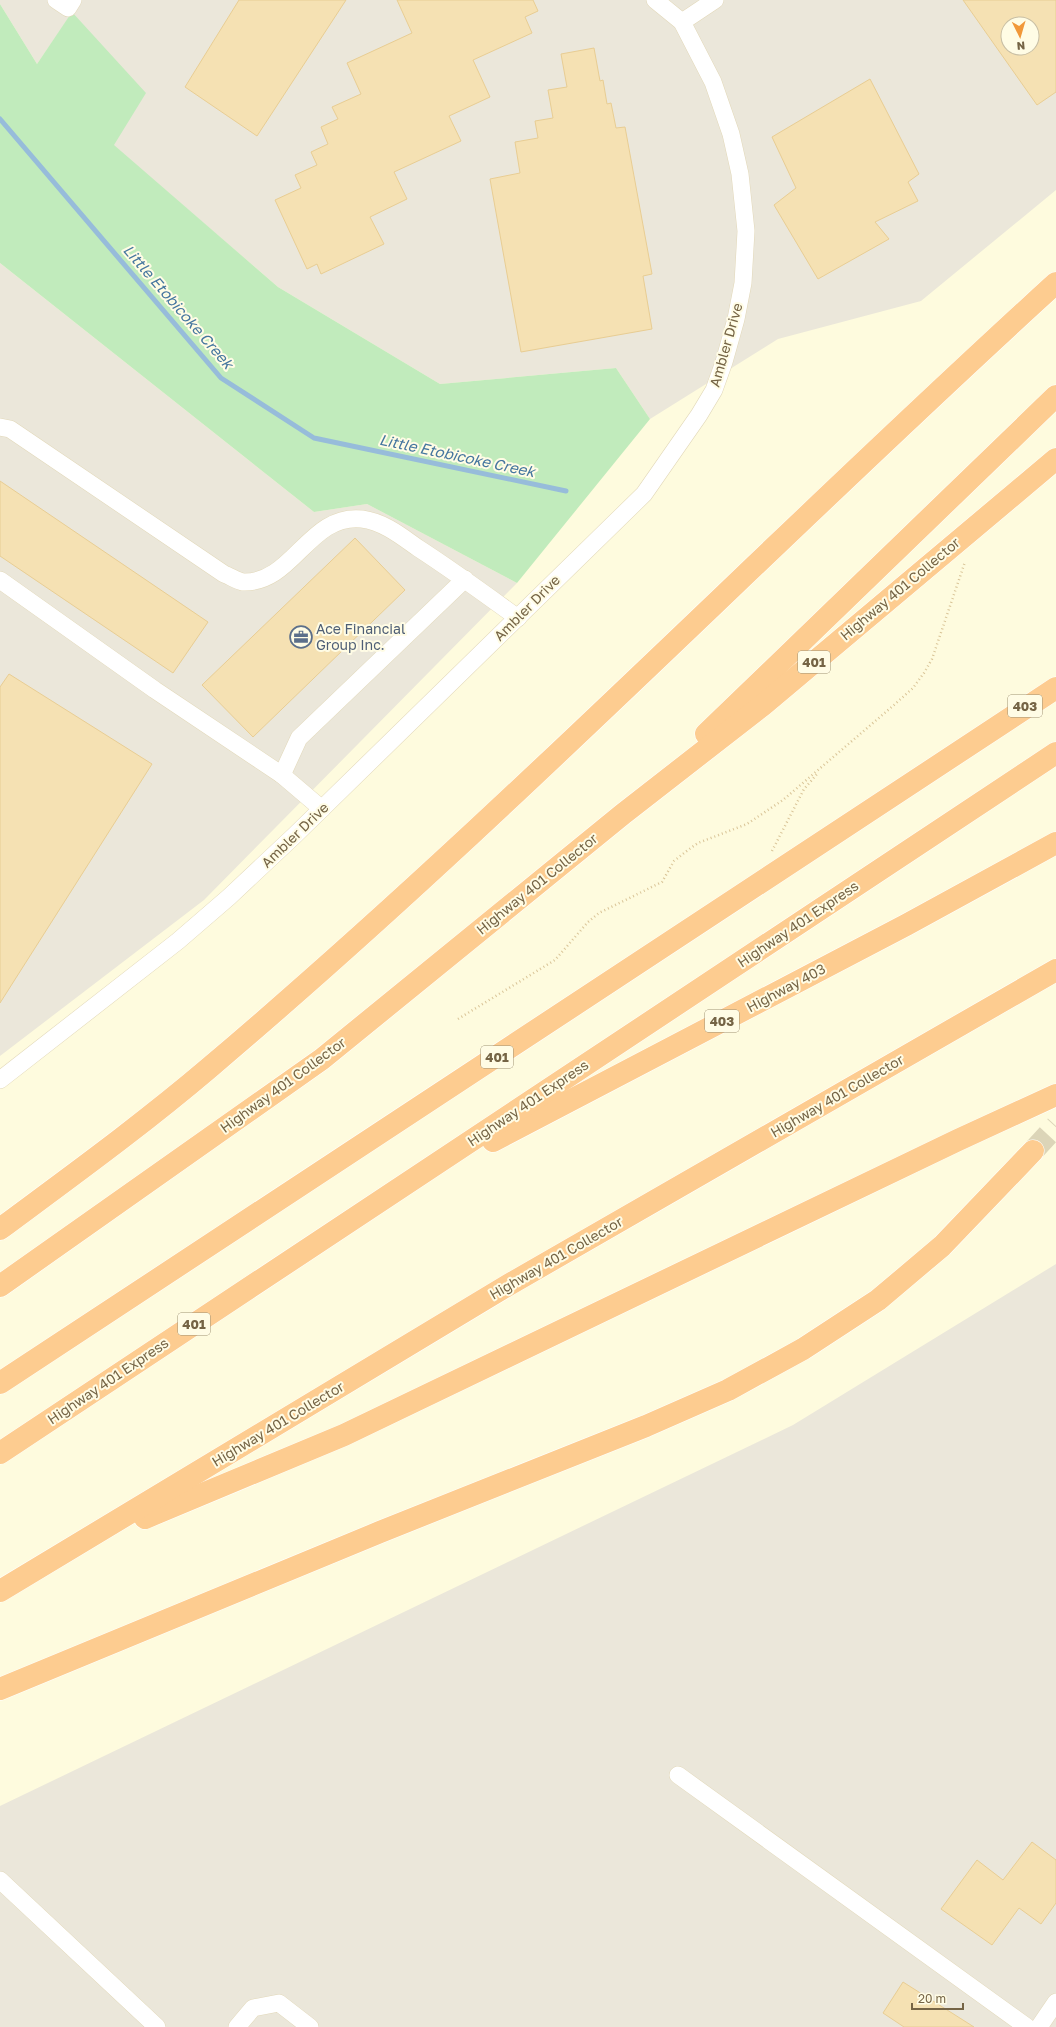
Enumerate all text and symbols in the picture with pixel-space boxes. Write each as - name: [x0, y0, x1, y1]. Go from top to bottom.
- north arrow: [1000, 16, 1040, 56]
- text: N: [1016, 40, 1026, 53]
- water label: Little Etobicoke Creek: [120, 241, 239, 373]
- street label: Ambler Drive: [705, 301, 746, 389]
- water label: Little Etobicoke Creek: [378, 430, 538, 481]
- street label: Highway 401 Collector: [836, 533, 963, 644]
- street label: Ambler Drive: [490, 571, 563, 644]
- place label: Ace Financial Group Inc.: [316, 620, 405, 653]
- office icon: Ace Financial Group Inc.: [288, 624, 314, 650]
- road number: 401: [798, 651, 830, 673]
- road number: 403: [1008, 695, 1042, 717]
- street label: Ambler Drive: [258, 798, 332, 871]
- street label: Highway 401 Collector: [473, 829, 601, 938]
- street label: Highway 401 Express: [734, 877, 861, 970]
- street label: Highway 403: [743, 960, 828, 1015]
- road number: 403: [705, 1010, 739, 1032]
- street label: Highway 401 Collector: [217, 1033, 349, 1136]
- road number: 401: [481, 1046, 513, 1068]
- street label: Highway 401 Collector: [767, 1050, 907, 1141]
- street label: Highway 401 Express: [464, 1056, 591, 1149]
- street label: Highway 401 Collector: [486, 1212, 626, 1303]
- road number: 401: [178, 1313, 210, 1335]
- street label: Highway 401 Express: [44, 1334, 171, 1427]
- street label: Highway 401 Collector: [209, 1377, 347, 1470]
- scale bar: [912, 1985, 963, 2011]
- text: 20 m: [918, 1991, 946, 2006]

